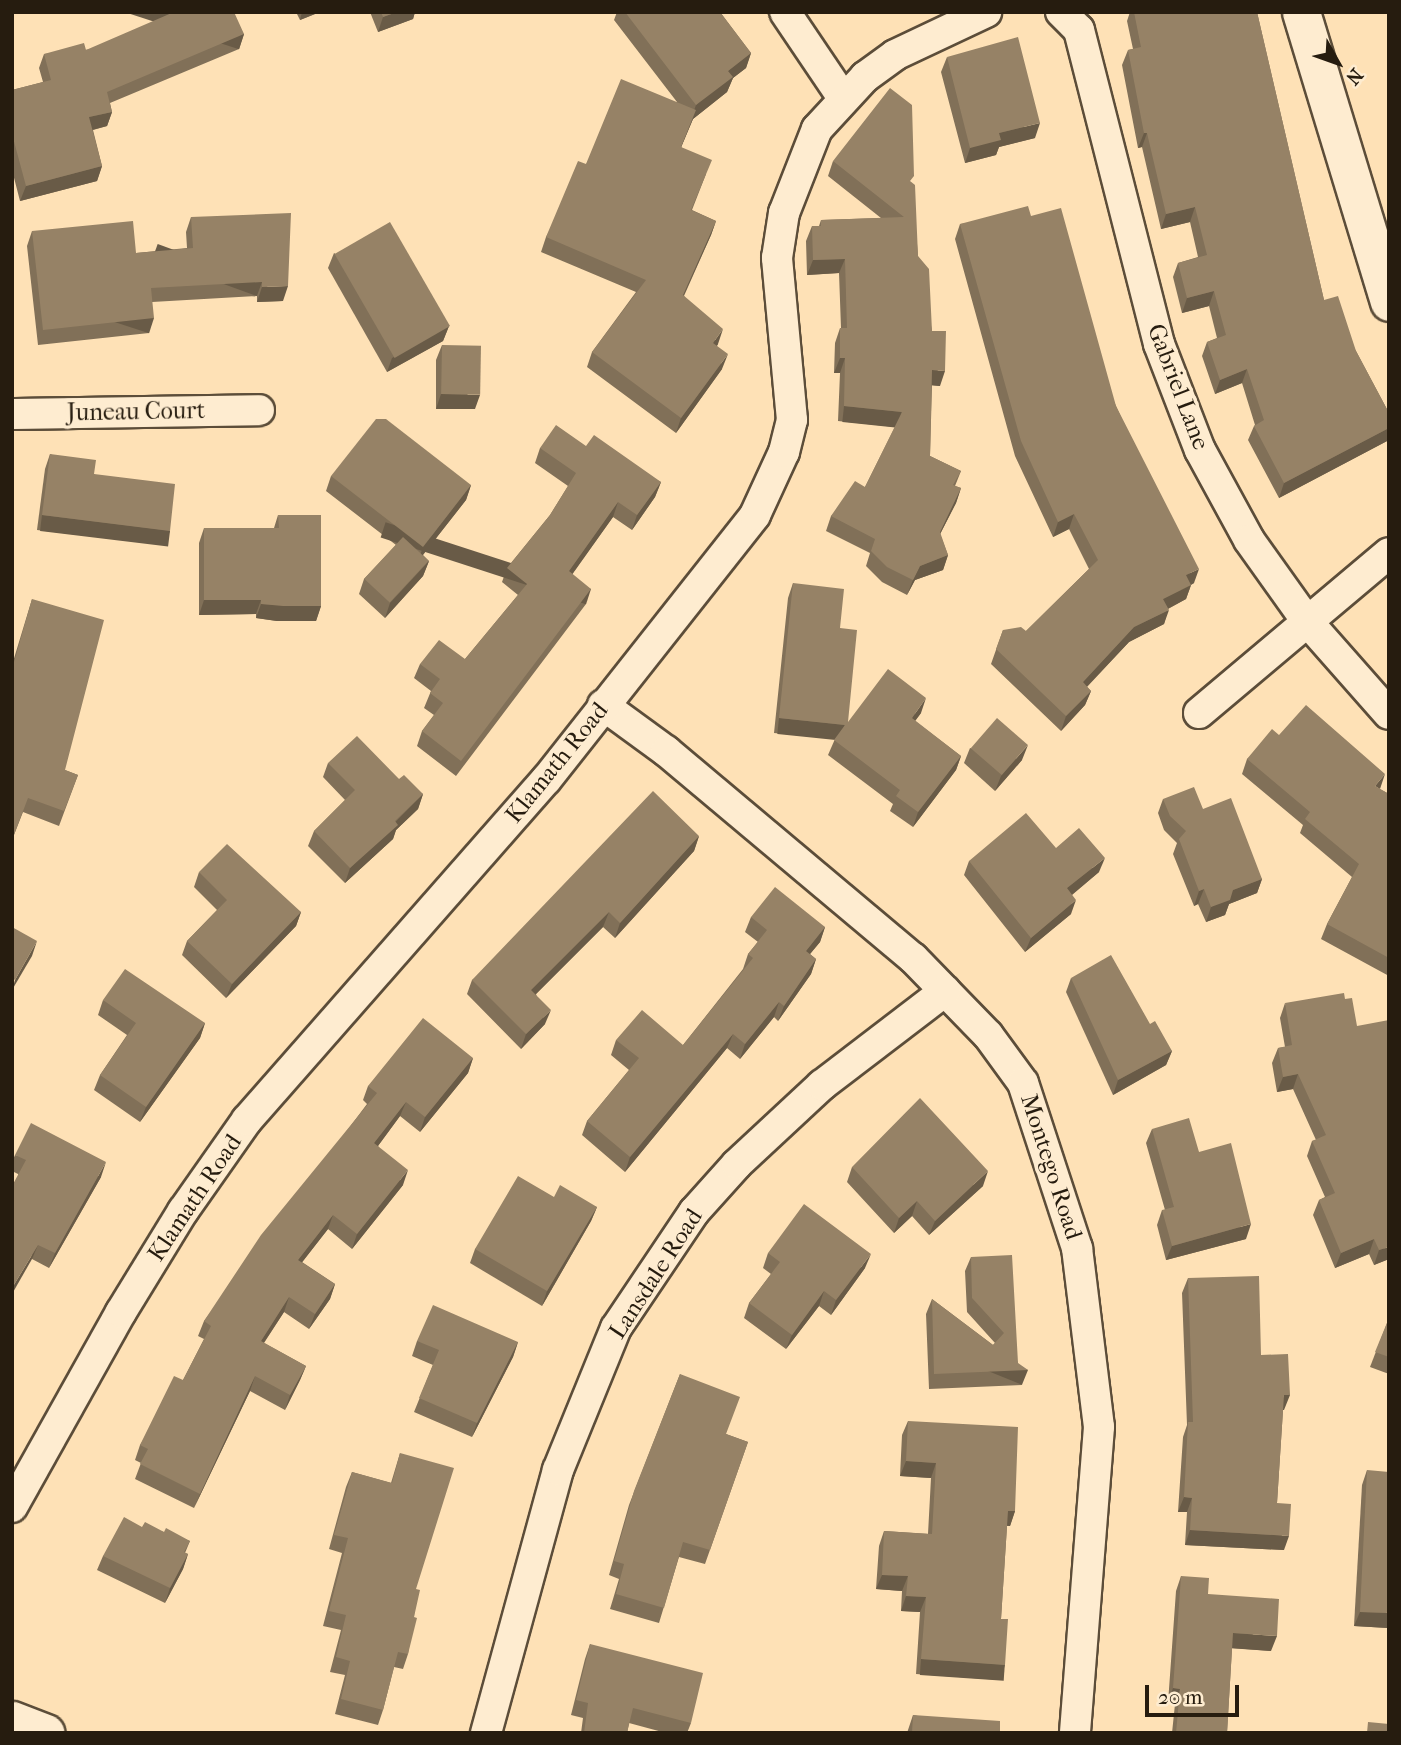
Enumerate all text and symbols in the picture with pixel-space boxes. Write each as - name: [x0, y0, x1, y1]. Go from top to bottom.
- north arrow: [1303, 28, 1373, 98]
- text: N: [1341, 64, 1367, 89]
- street label: Gabriel Lane: [1141, 320, 1215, 454]
- street label: Juneau Court: [67, 396, 205, 428]
- street label: Klamath Road: [500, 697, 614, 829]
- street label: Montego Road: [1014, 1091, 1088, 1243]
- street label: Klamath Road: [142, 1129, 248, 1267]
- street label: Lansdale Road: [603, 1203, 709, 1345]
- scale bar: [1149, 1672, 1244, 1716]
- text: 20 m: [1158, 1685, 1202, 1709]

